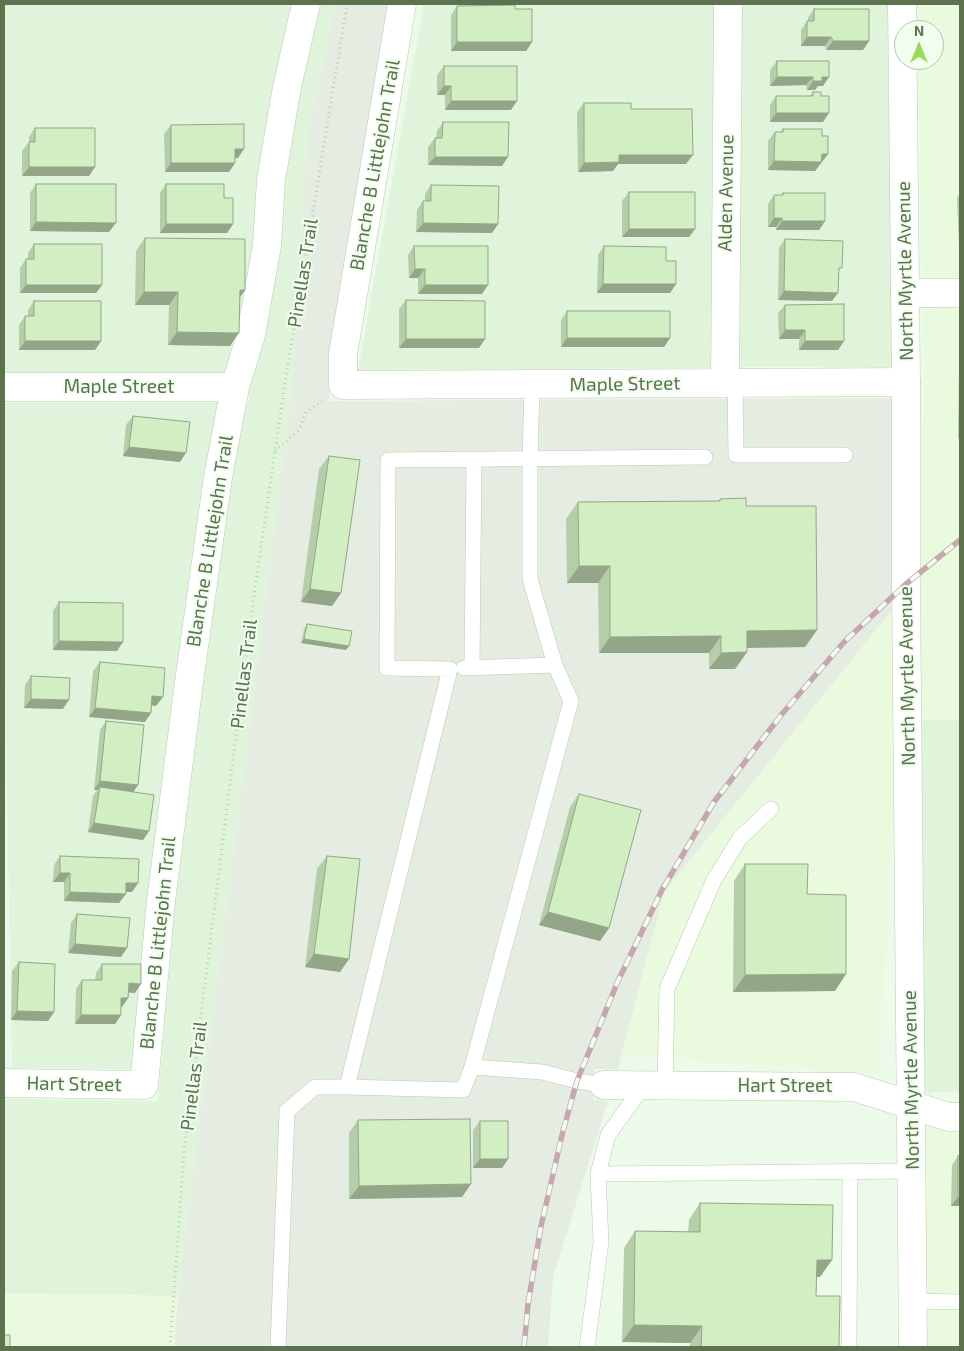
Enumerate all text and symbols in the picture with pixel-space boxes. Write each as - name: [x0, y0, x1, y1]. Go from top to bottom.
- north arrow: [894, 20, 944, 70]
- text: N: [914, 22, 924, 39]
- street label: Blanche B Littlejohn Trail: [345, 58, 405, 272]
- street label: Alden Avenue: [714, 134, 738, 252]
- street label: North Myrtle Avenue: [892, 181, 918, 361]
- street label: Pinellas Trail: [283, 217, 323, 329]
- street label: Maple Street: [569, 372, 681, 396]
- street label: Maple Street: [64, 376, 174, 398]
- street label: Blanche B Littlejohn Trail: [182, 434, 238, 648]
- street label: North Myrtle Avenue: [894, 586, 920, 766]
- street label: Pinellas Trail: [226, 618, 262, 730]
- street label: Blanche B Littlejohn Trail: [135, 835, 181, 1051]
- street label: North Myrtle Avenue: [898, 990, 924, 1170]
- street label: Pinellas Trail: [176, 1020, 212, 1132]
- street label: Hart Street: [26, 1072, 122, 1096]
- street label: Hart Street: [737, 1075, 833, 1097]

